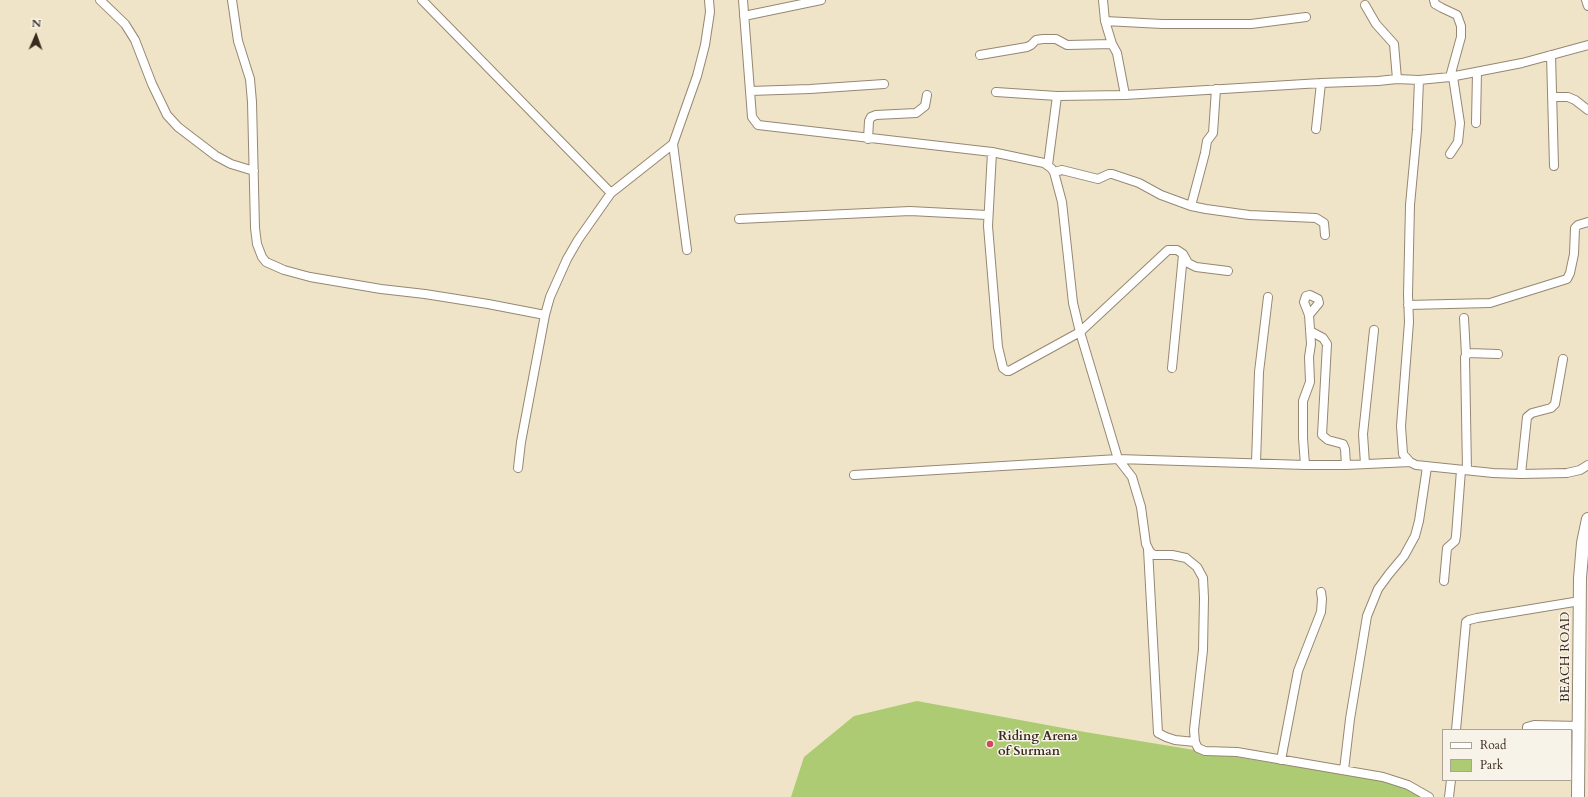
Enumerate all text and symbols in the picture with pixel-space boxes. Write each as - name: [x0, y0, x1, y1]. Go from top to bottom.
- north arrow: [16, 16, 56, 56]
- text: N: [31, 16, 41, 31]
- street label: BEACH ROAD: [1558, 612, 1574, 702]
- place label: Riding Arena of Surman: [998, 729, 1078, 760]
- legend: [1442, 729, 1572, 781]
- text: Road: [1480, 737, 1506, 753]
- marker: Riding Arena of Surman: [985, 739, 995, 749]
- text: Park: [1480, 757, 1503, 773]

